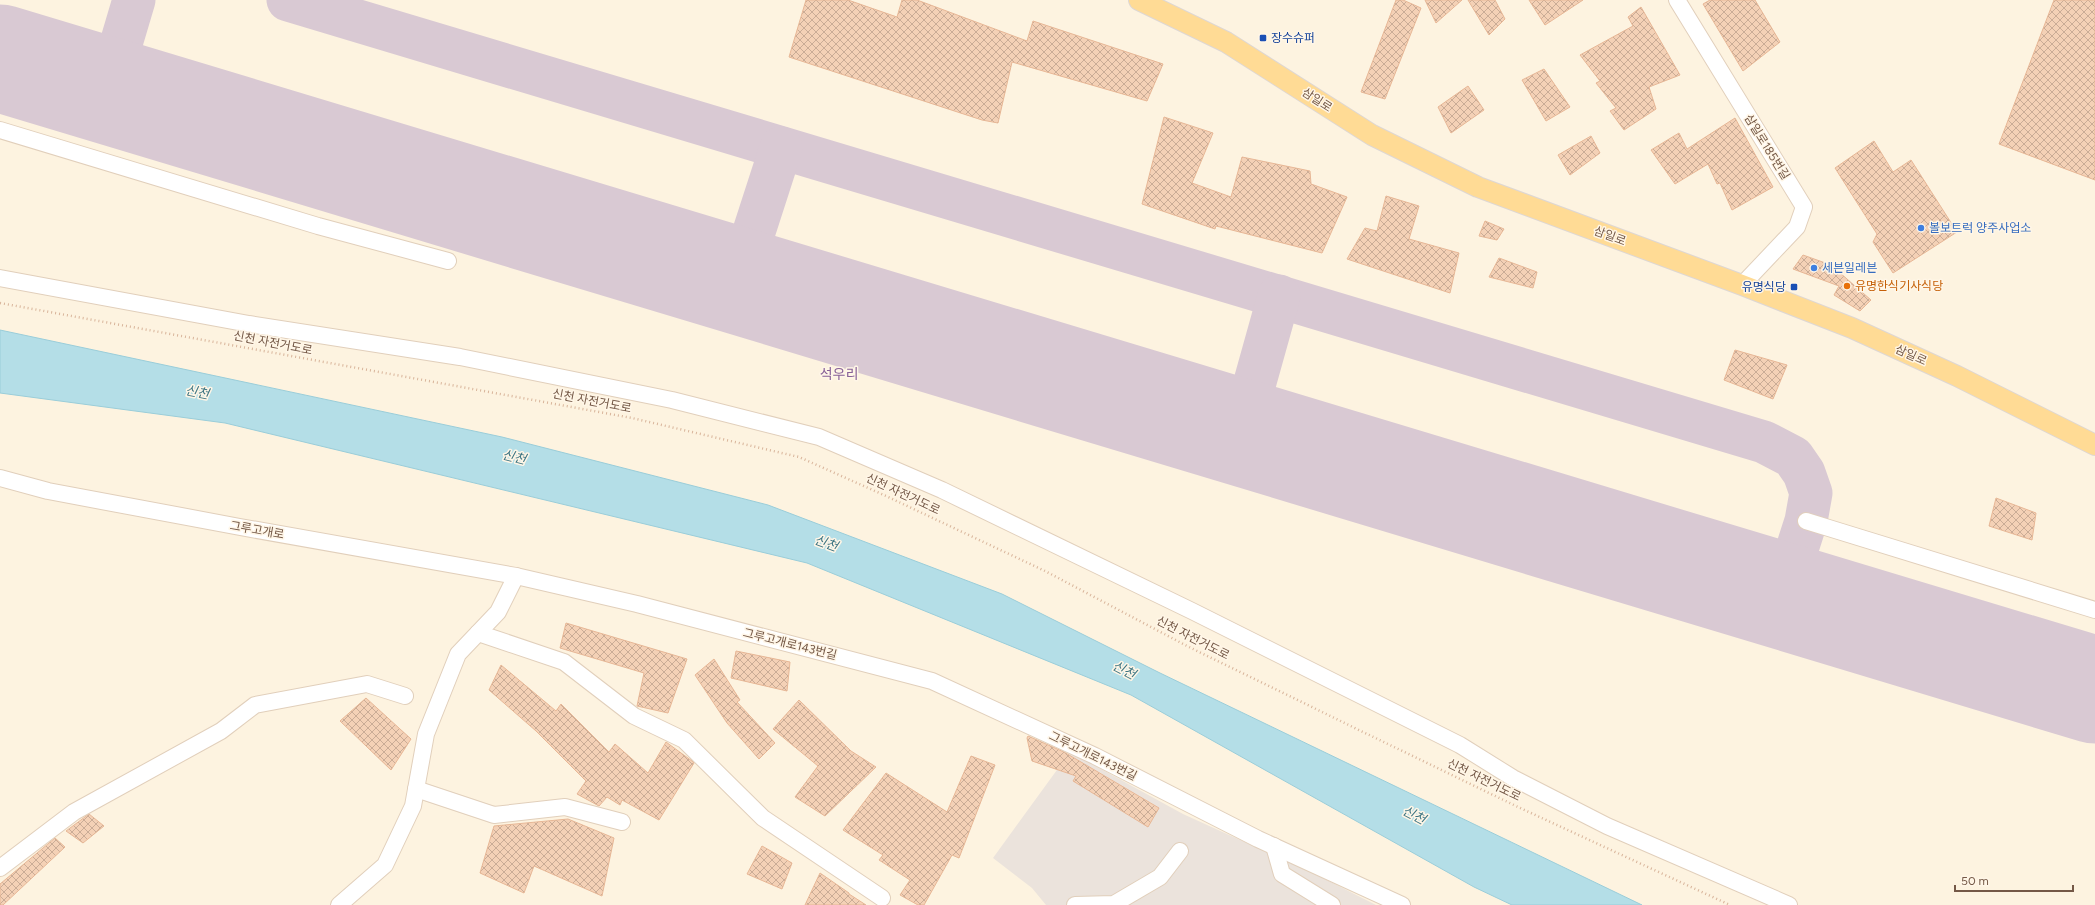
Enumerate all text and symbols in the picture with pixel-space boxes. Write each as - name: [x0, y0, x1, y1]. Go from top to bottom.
- place label: 장수슈퍼: [1271, 31, 1315, 45]
- marker: 장수슈퍼: [1258, 33, 1268, 43]
- street label: 삼일로: [1299, 85, 1335, 115]
- street label: 삼일로185번길: [1741, 112, 1793, 182]
- place label: 볼보트럭 양주사업소: [1929, 221, 2031, 235]
- marker: 볼보트럭 양주사업소: [1916, 223, 1926, 233]
- street label: 삼일로: [1592, 224, 1628, 248]
- place label: 세븐일레븐: [1822, 261, 1877, 275]
- marker: 세븐일레븐: [1809, 263, 1819, 273]
- place label: 유명한식기사식당: [1855, 279, 1943, 293]
- place label: 유명식당: [1742, 280, 1786, 294]
- marker: 유명한식기사식당: [1842, 281, 1852, 291]
- marker: 유명식당: [1789, 282, 1799, 292]
- street label: 신천 자전거도로: [232, 328, 314, 358]
- street label: 삼일로: [1893, 342, 1929, 368]
- district label: 석우리: [820, 366, 858, 383]
- water label: 신천: [184, 382, 211, 402]
- street label: 신천 자전거도로: [551, 386, 633, 416]
- water label: 신천: [501, 447, 528, 467]
- street label: 신천 자전거도로: [864, 471, 942, 517]
- street label: 그루고개로: [229, 518, 285, 542]
- water label: 신천: [812, 532, 841, 554]
- street label: 신천 자전거도로: [1154, 614, 1232, 662]
- street label: 그루고개로143번길: [742, 626, 838, 662]
- water label: 신천: [1110, 658, 1139, 683]
- street label: 그루고개로143번길: [1047, 729, 1139, 783]
- street label: 신천 자전거도로: [1445, 756, 1523, 804]
- water label: 신천: [1400, 803, 1429, 828]
- scale bar: [1955, 867, 2073, 893]
- text: 50 m: [1961, 874, 1989, 888]

